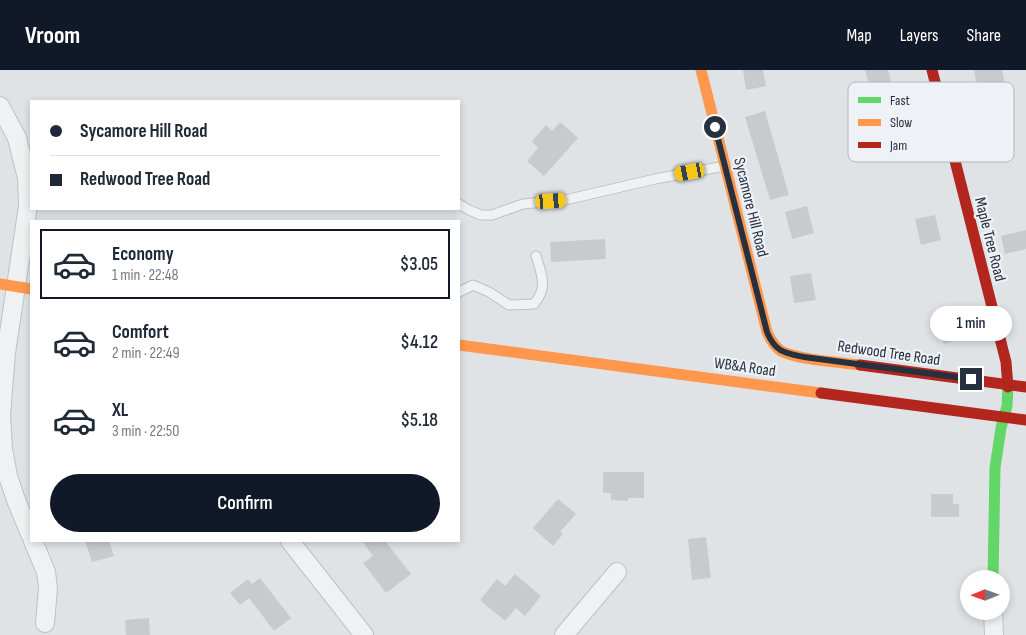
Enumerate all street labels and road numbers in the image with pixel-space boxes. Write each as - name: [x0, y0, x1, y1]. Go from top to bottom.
- street label: Sycamore Hill Road: [729, 156, 772, 259]
- street label: Maple Tree Road: [970, 195, 1009, 283]
- street label: Redwood Tree Road: [836, 337, 941, 370]
- street label: WB&A Road: [713, 354, 777, 381]

